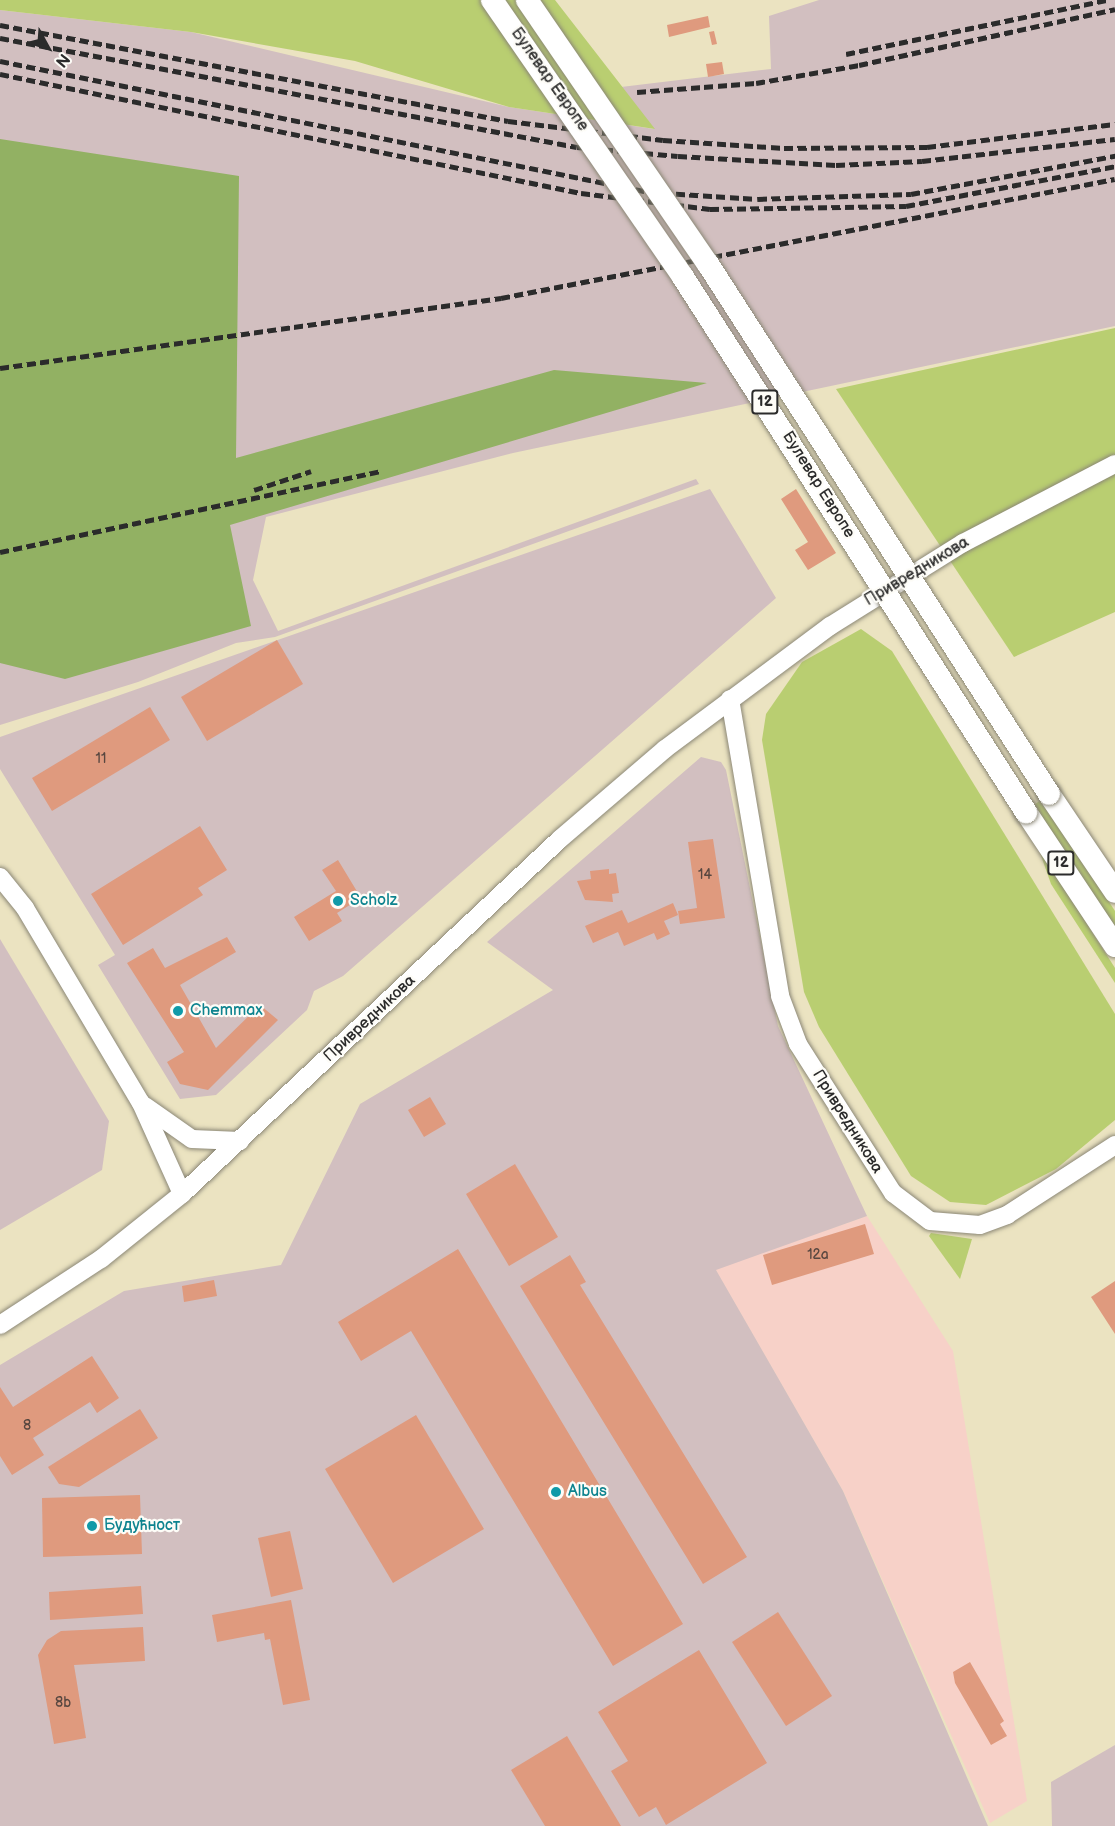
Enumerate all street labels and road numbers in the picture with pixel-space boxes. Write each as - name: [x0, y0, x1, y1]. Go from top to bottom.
- street label: Булевар Европе: [506, 25, 592, 135]
- road number: 12: [750, 390, 780, 414]
- street label: Булевар Европе: [778, 428, 858, 542]
- street label: Привредникова: [861, 533, 973, 611]
- road number: 12: [1046, 851, 1076, 875]
- street label: Привредникова: [320, 972, 420, 1066]
- street label: Привредникова: [807, 1067, 887, 1177]

